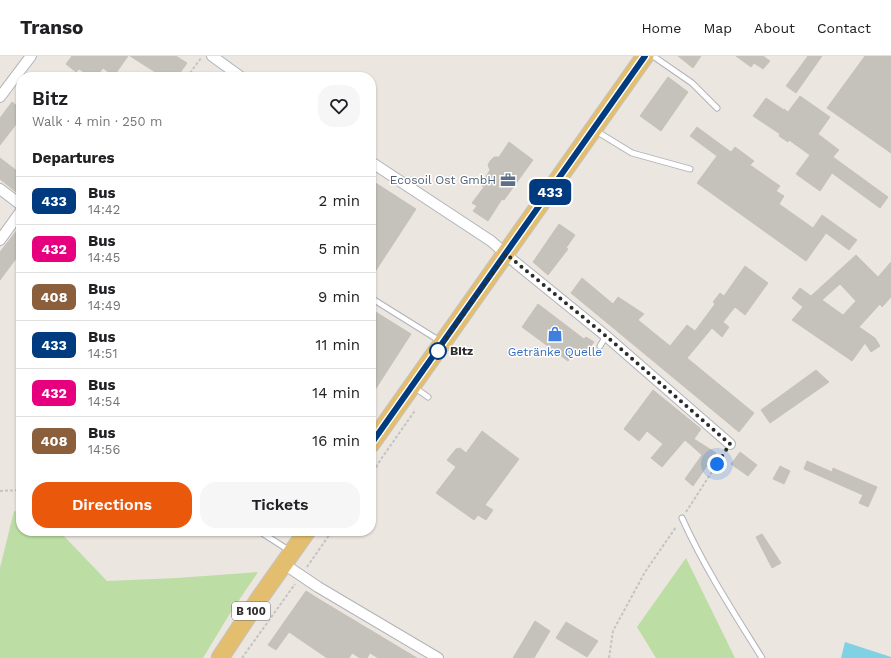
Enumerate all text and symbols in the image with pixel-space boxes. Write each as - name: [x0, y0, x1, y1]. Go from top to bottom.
- text: Transo: [20, 16, 84, 39]
- text: Home: [641, 20, 681, 36]
- text: Map: [703, 20, 732, 36]
- text: About: [754, 20, 795, 36]
- text: Contact: [817, 20, 871, 36]
- button: heart: [318, 85, 360, 127]
- text: Bitz: [32, 87, 68, 110]
- text: Walk · 4 min · 250 m: [32, 114, 162, 129]
- text: Departures: [32, 149, 115, 167]
- office icon: Ecosoil Ost GmbH: [499, 171, 517, 189]
- place label: Ecosoil Ost GmbH: [390, 173, 496, 187]
- line badge: 433: [527, 179, 573, 205]
- text: Bus: [88, 184, 116, 202]
- text: 433: [537, 184, 563, 200]
- text: 2 min: [319, 192, 360, 210]
- text: 433: [41, 193, 67, 209]
- text: 14:42: [88, 202, 120, 217]
- text: Bus: [88, 232, 116, 250]
- text: 5 min: [319, 240, 360, 258]
- text: 432: [41, 241, 67, 257]
- text: 14:45: [88, 250, 120, 265]
- text: Bus: [88, 280, 116, 298]
- text: 9 min: [318, 288, 360, 306]
- text: 408: [41, 289, 67, 305]
- text: 14:49: [88, 298, 121, 313]
- shop icon: Getränke Quelle: [546, 325, 564, 343]
- text: Bus: [88, 328, 116, 346]
- text: 11 min: [316, 336, 360, 354]
- text: 433: [41, 337, 67, 353]
- marker: Bitz: [429, 342, 447, 360]
- place label: Bitz: [450, 344, 473, 358]
- place label: Getränke Quelle: [508, 345, 602, 359]
- text: 14:51: [88, 346, 118, 361]
- text: Bus: [88, 376, 116, 394]
- text: 14 min: [312, 384, 360, 402]
- text: 432: [41, 385, 67, 401]
- text: 14:54: [88, 394, 120, 409]
- text: Bus: [88, 424, 116, 442]
- text: 16 min: [312, 432, 360, 450]
- text: 408: [41, 433, 67, 449]
- text: 14:56: [88, 442, 120, 457]
- your location: [707, 454, 727, 474]
- button: Directions: [32, 482, 192, 528]
- button: Tickets: [200, 482, 360, 528]
- road number: B 100: [232, 602, 270, 620]

